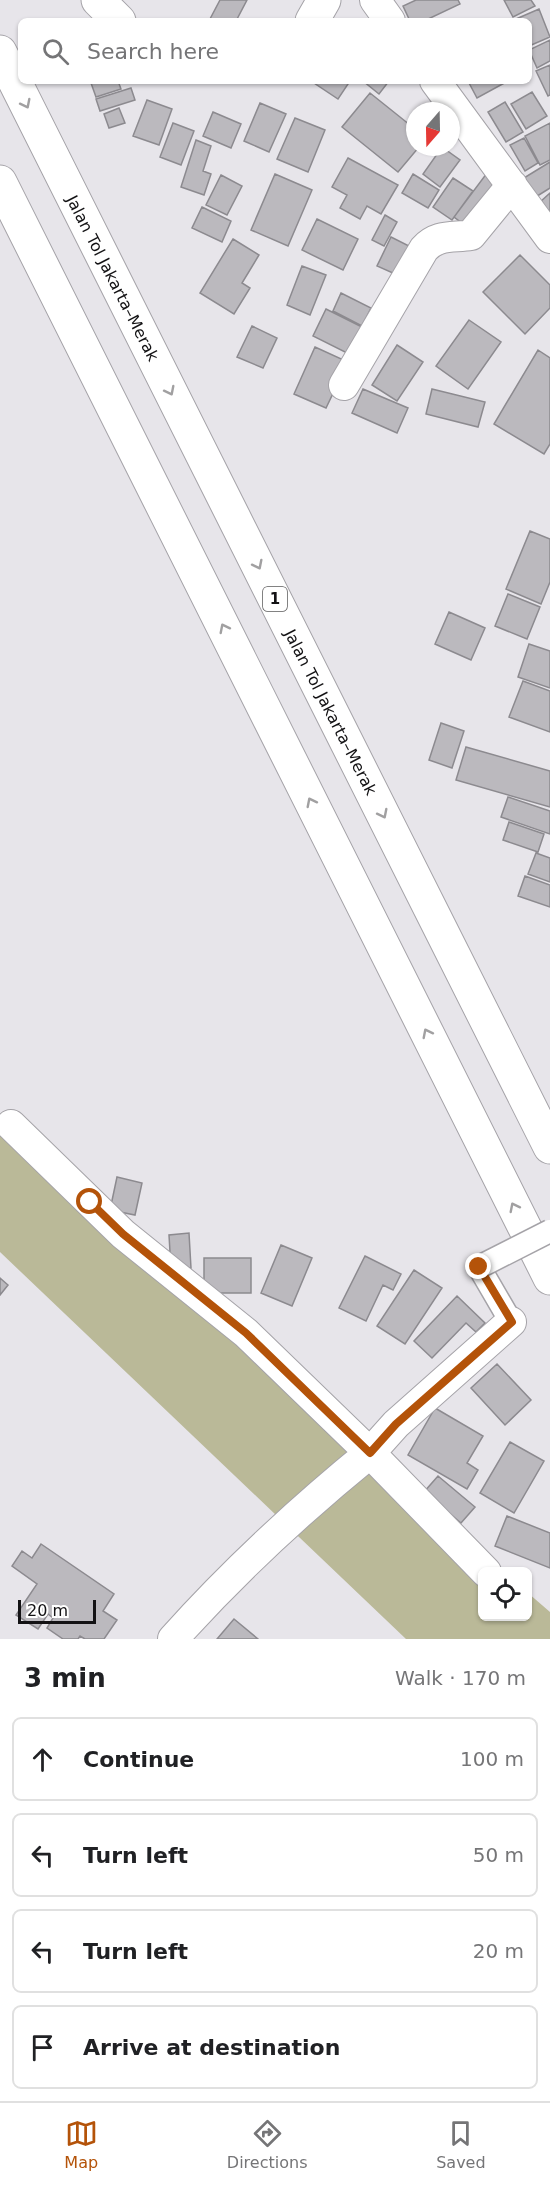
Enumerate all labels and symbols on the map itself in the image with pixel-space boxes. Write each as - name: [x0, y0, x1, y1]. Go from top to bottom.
- one-way arrow: [19, 97, 31, 108]
- north arrow: [406, 102, 460, 156]
- street label: Jalan Tol Jakarta–Merak: [62, 191, 163, 365]
- one-way arrow: [163, 384, 174, 395]
- one-way arrow: [250, 559, 262, 570]
- road number: 1: [263, 587, 287, 611]
- one-way arrow: [219, 623, 231, 634]
- street label: Jalan Tol Jakarta–Merak: [280, 625, 381, 799]
- one-way arrow: [307, 798, 318, 808]
- one-way arrow: [376, 808, 387, 819]
- one-way arrow: [423, 1028, 434, 1039]
- route start: [76, 1188, 102, 1214]
- one-way arrow: [510, 1202, 522, 1213]
- route end: [465, 1253, 491, 1279]
- scale bar: [18, 1597, 96, 1624]

